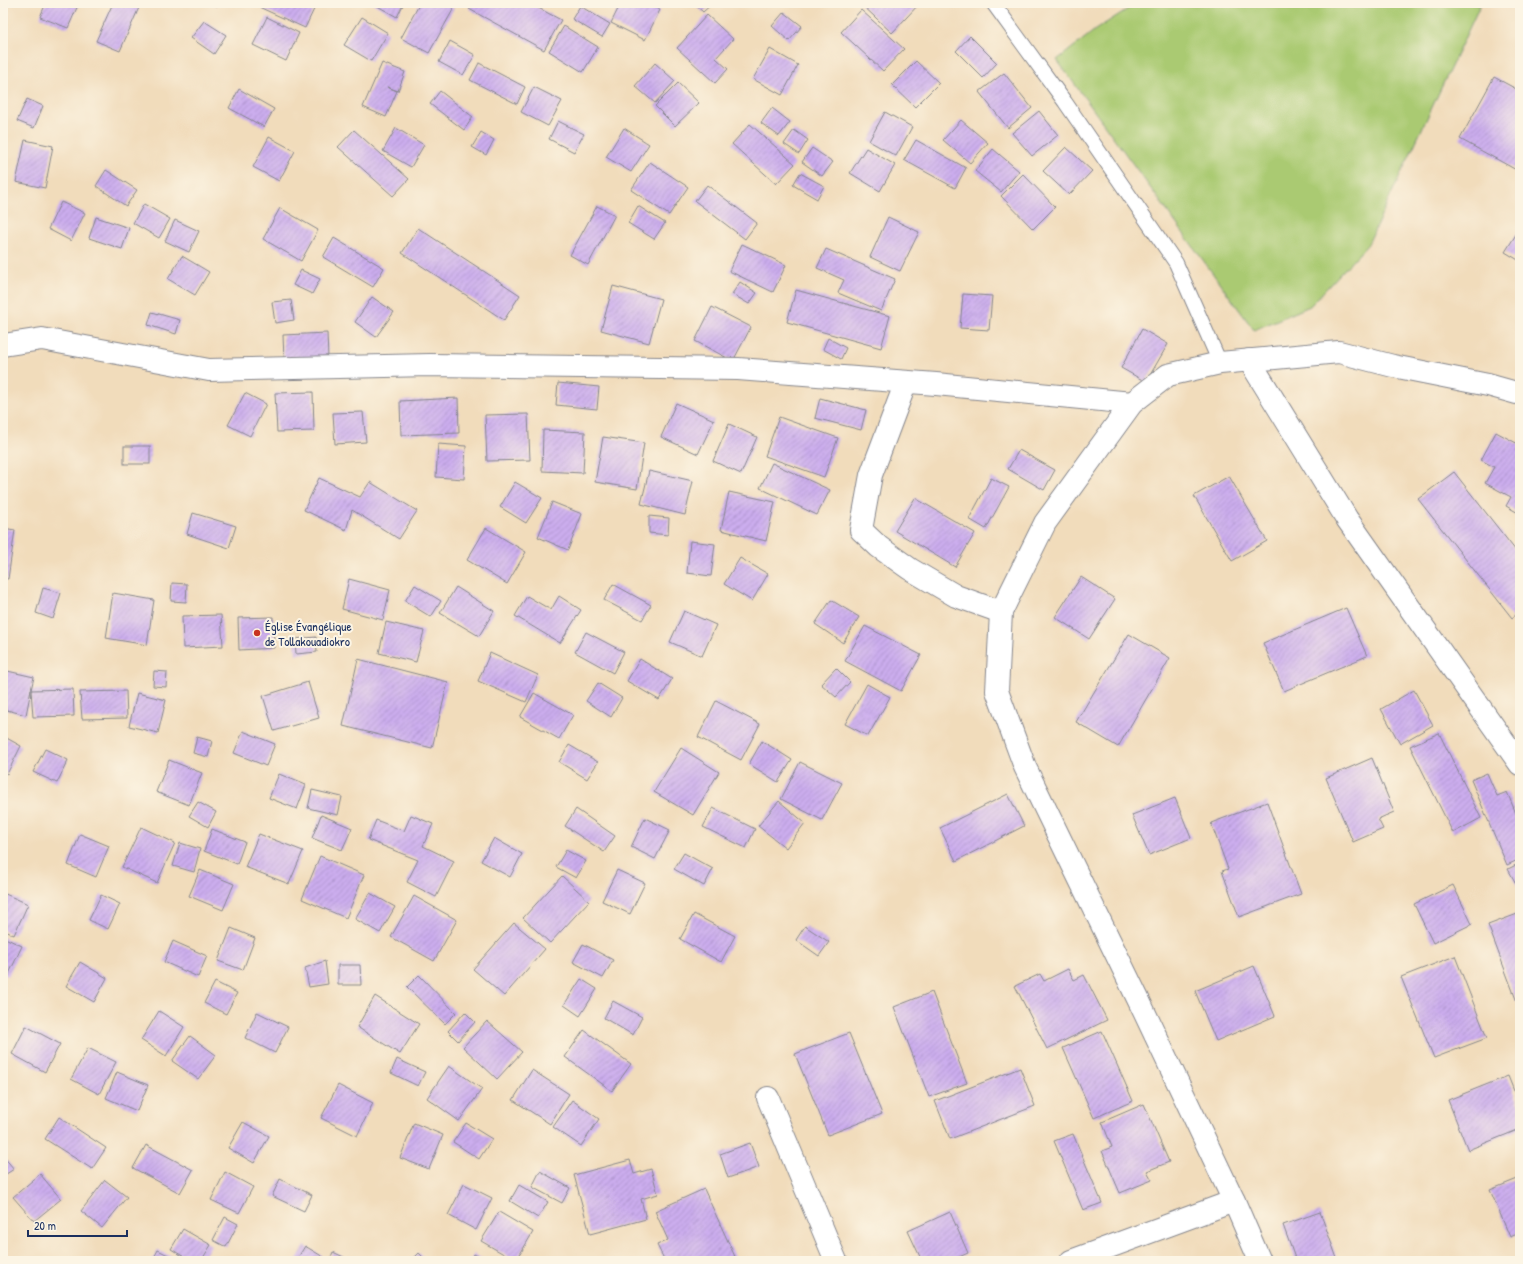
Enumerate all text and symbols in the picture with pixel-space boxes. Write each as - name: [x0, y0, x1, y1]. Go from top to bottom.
- place label: Église Évangélique de Tollakouadiokro: [265, 617, 352, 650]
- marker: Église Évangélique de Tollakouadiokro: [252, 628, 262, 638]
- scale bar: [28, 1212, 127, 1238]
- text: 20 m: [34, 1217, 56, 1234]

